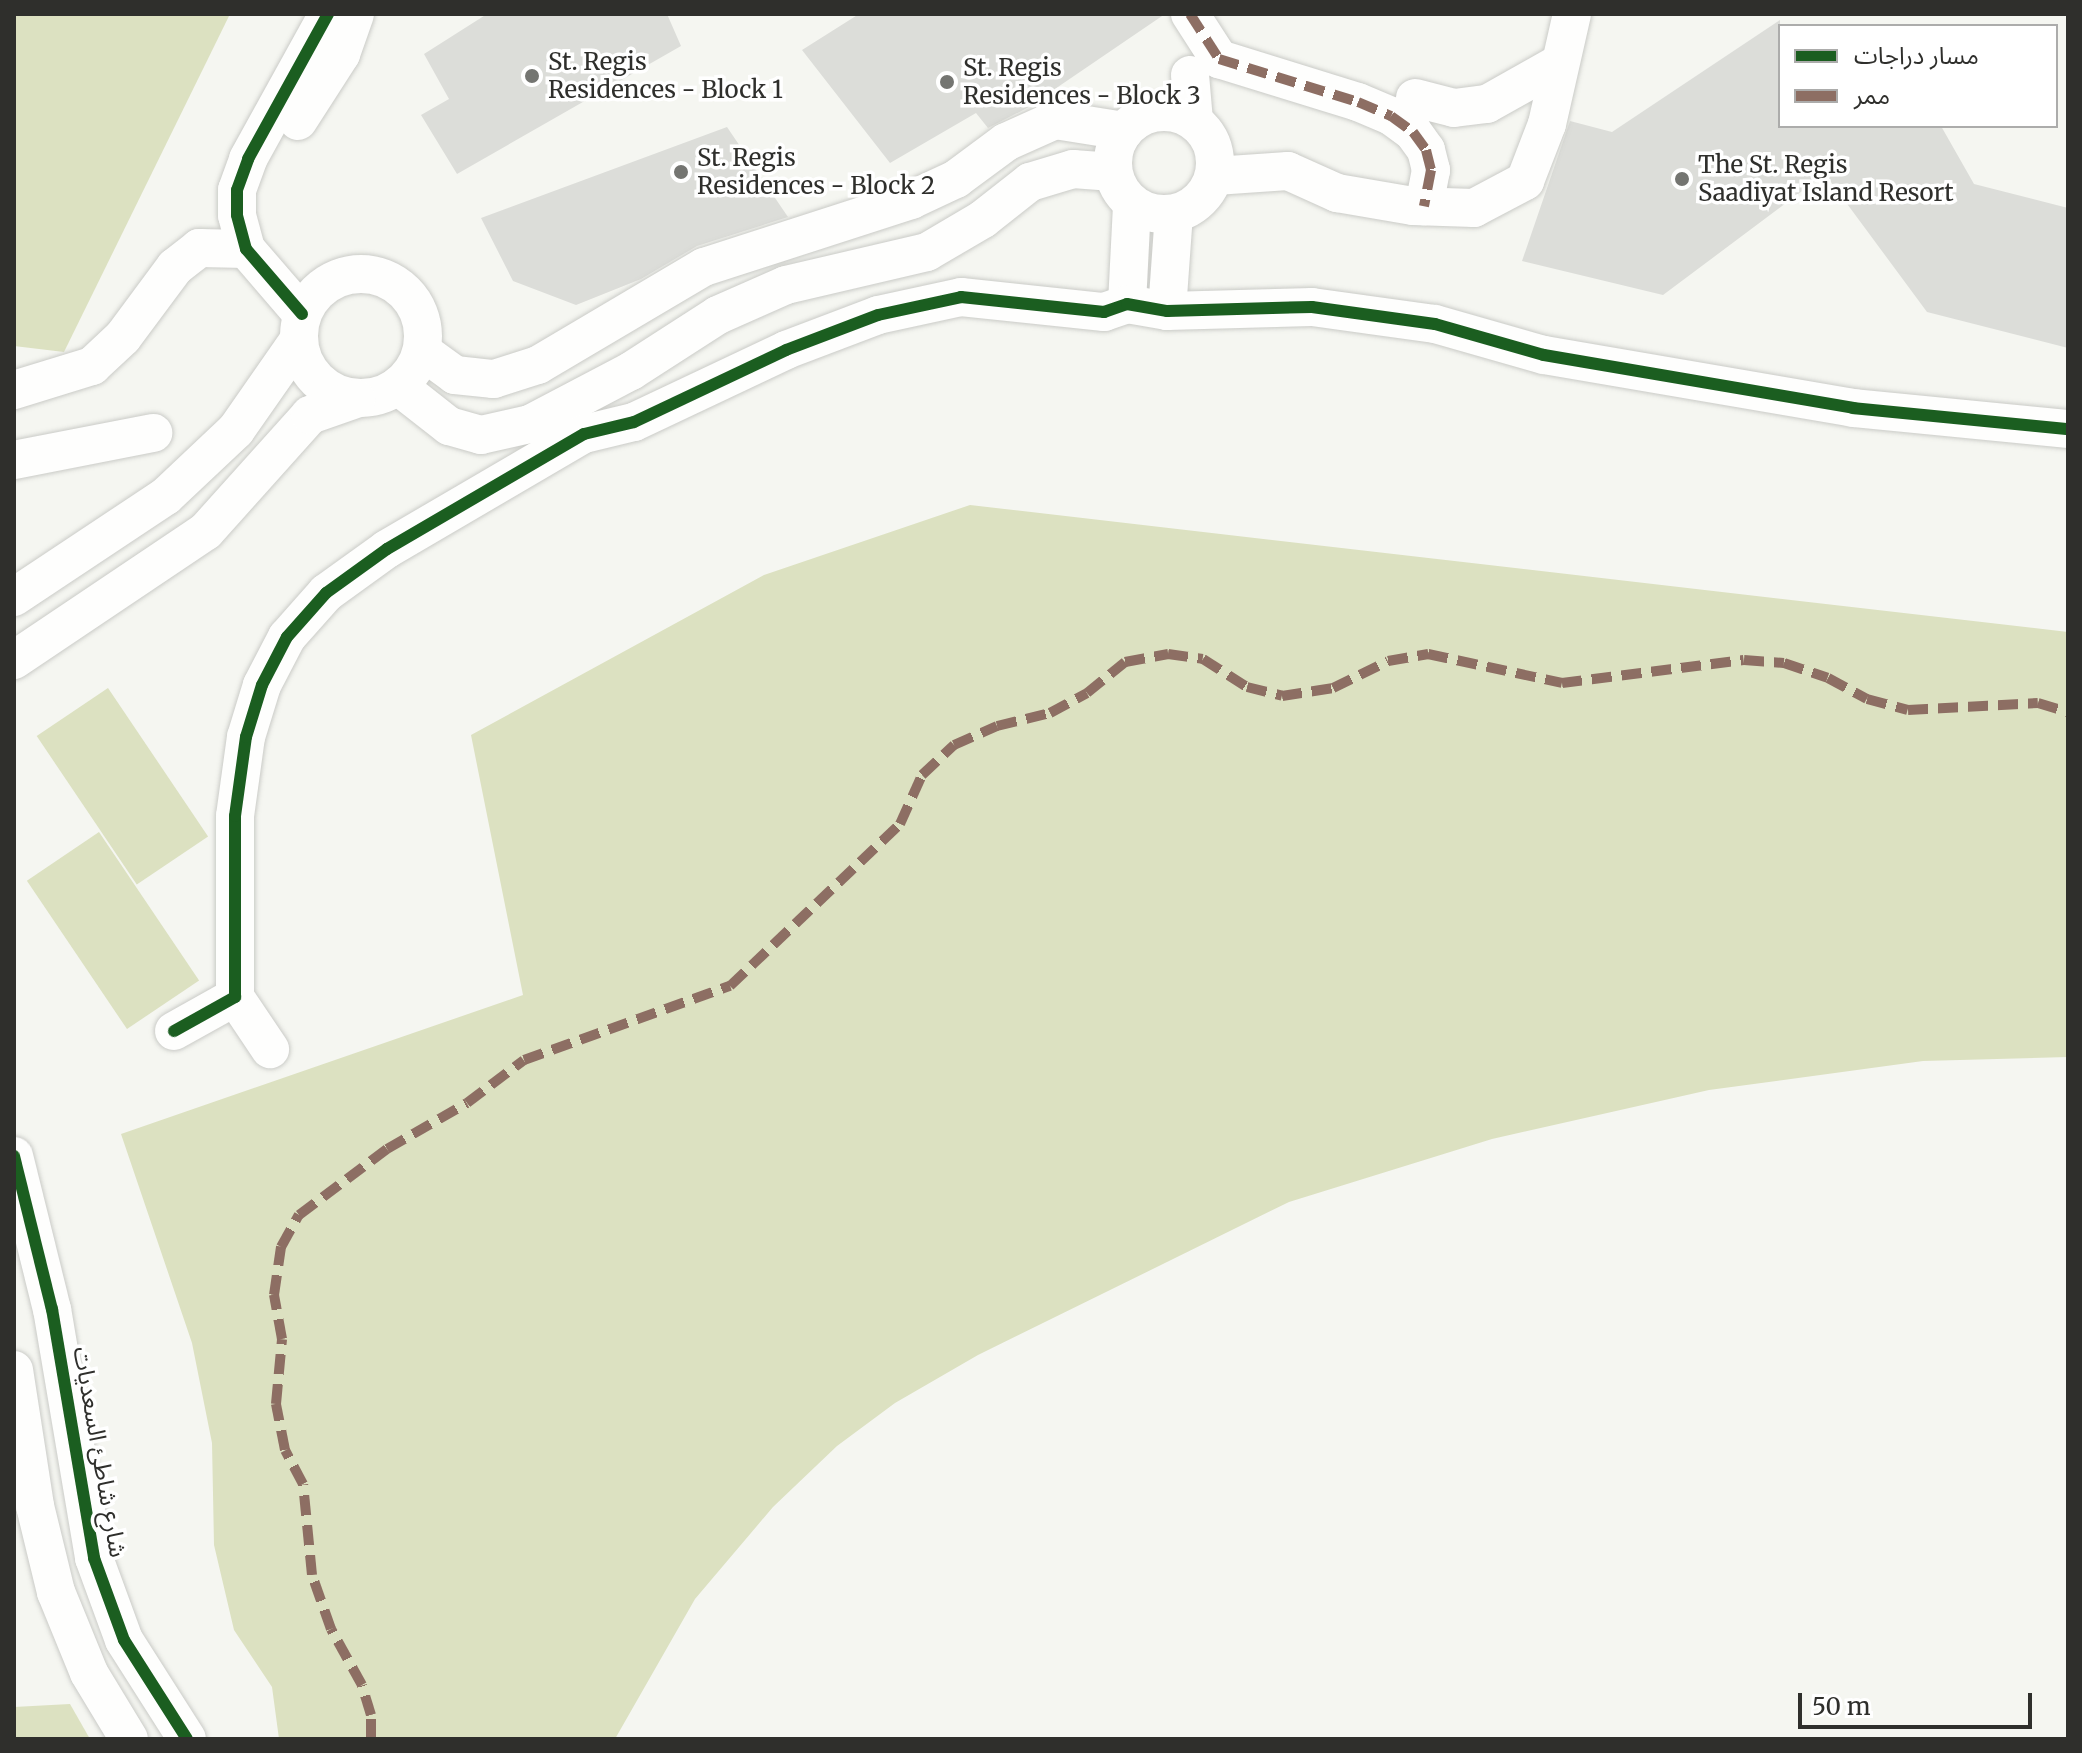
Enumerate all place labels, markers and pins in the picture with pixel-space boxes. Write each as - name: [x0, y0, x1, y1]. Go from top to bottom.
- place label: St. Regis Residences - Block 1: [548, 48, 783, 104]
- place label: St. Regis Residences - Block 3: [963, 54, 1201, 110]
- marker: St. Regis Residences - Block 1: [523, 67, 541, 85]
- marker: St. Regis Residences - Block 3: [938, 73, 956, 91]
- place label: St. Regis Residences - Block 2: [697, 144, 935, 200]
- place label: The St. Regis Saadiyat Island Resort: [1698, 151, 1954, 207]
- marker: St. Regis Residences - Block 2: [672, 163, 690, 181]
- marker: The St. Regis Saadiyat Island Resort: [1673, 170, 1691, 188]

